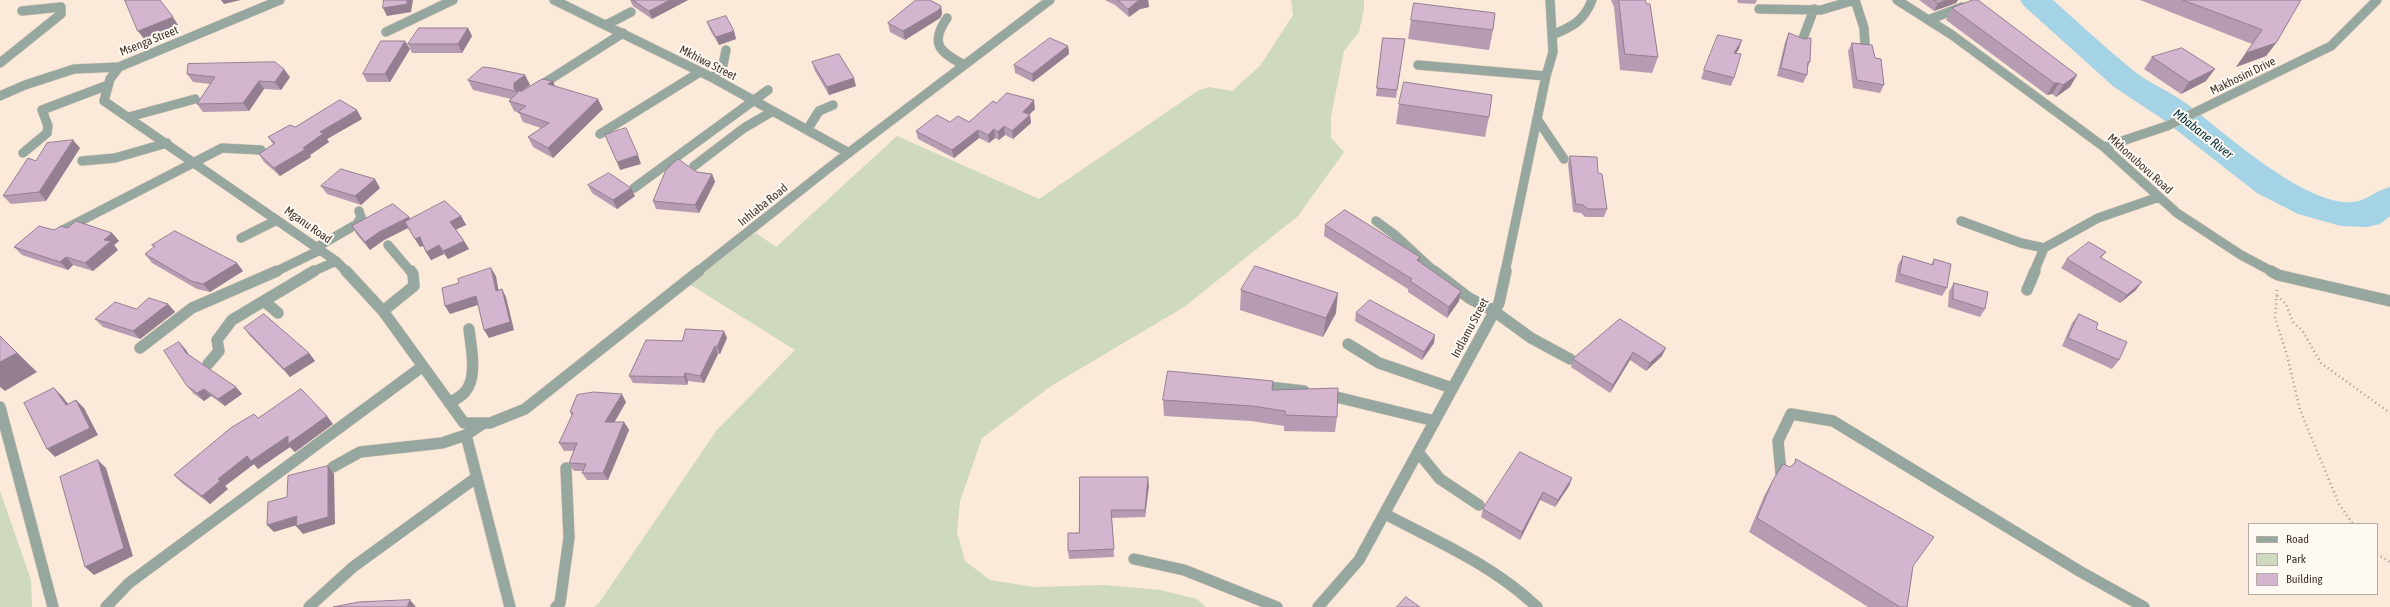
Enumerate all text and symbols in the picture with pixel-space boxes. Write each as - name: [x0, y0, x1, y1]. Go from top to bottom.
- street label: Msenga Street: [118, 23, 180, 59]
- street label: Mkhiwa Street: [677, 42, 739, 84]
- street label: Makhosini Drive: [2208, 54, 2278, 98]
- water label: Mbabane River: [2170, 106, 2236, 162]
- street label: Mkhonubovu Road: [2104, 131, 2176, 197]
- street label: Inhlaba Road: [735, 181, 791, 229]
- street label: Mganu Road: [281, 203, 335, 247]
- street label: Indlamu Street: [1448, 296, 1492, 360]
- legend: [2248, 523, 2378, 595]
- text: Road: [2286, 532, 2309, 546]
- text: Park: [2286, 552, 2306, 566]
- text: Building: [2286, 572, 2323, 586]

